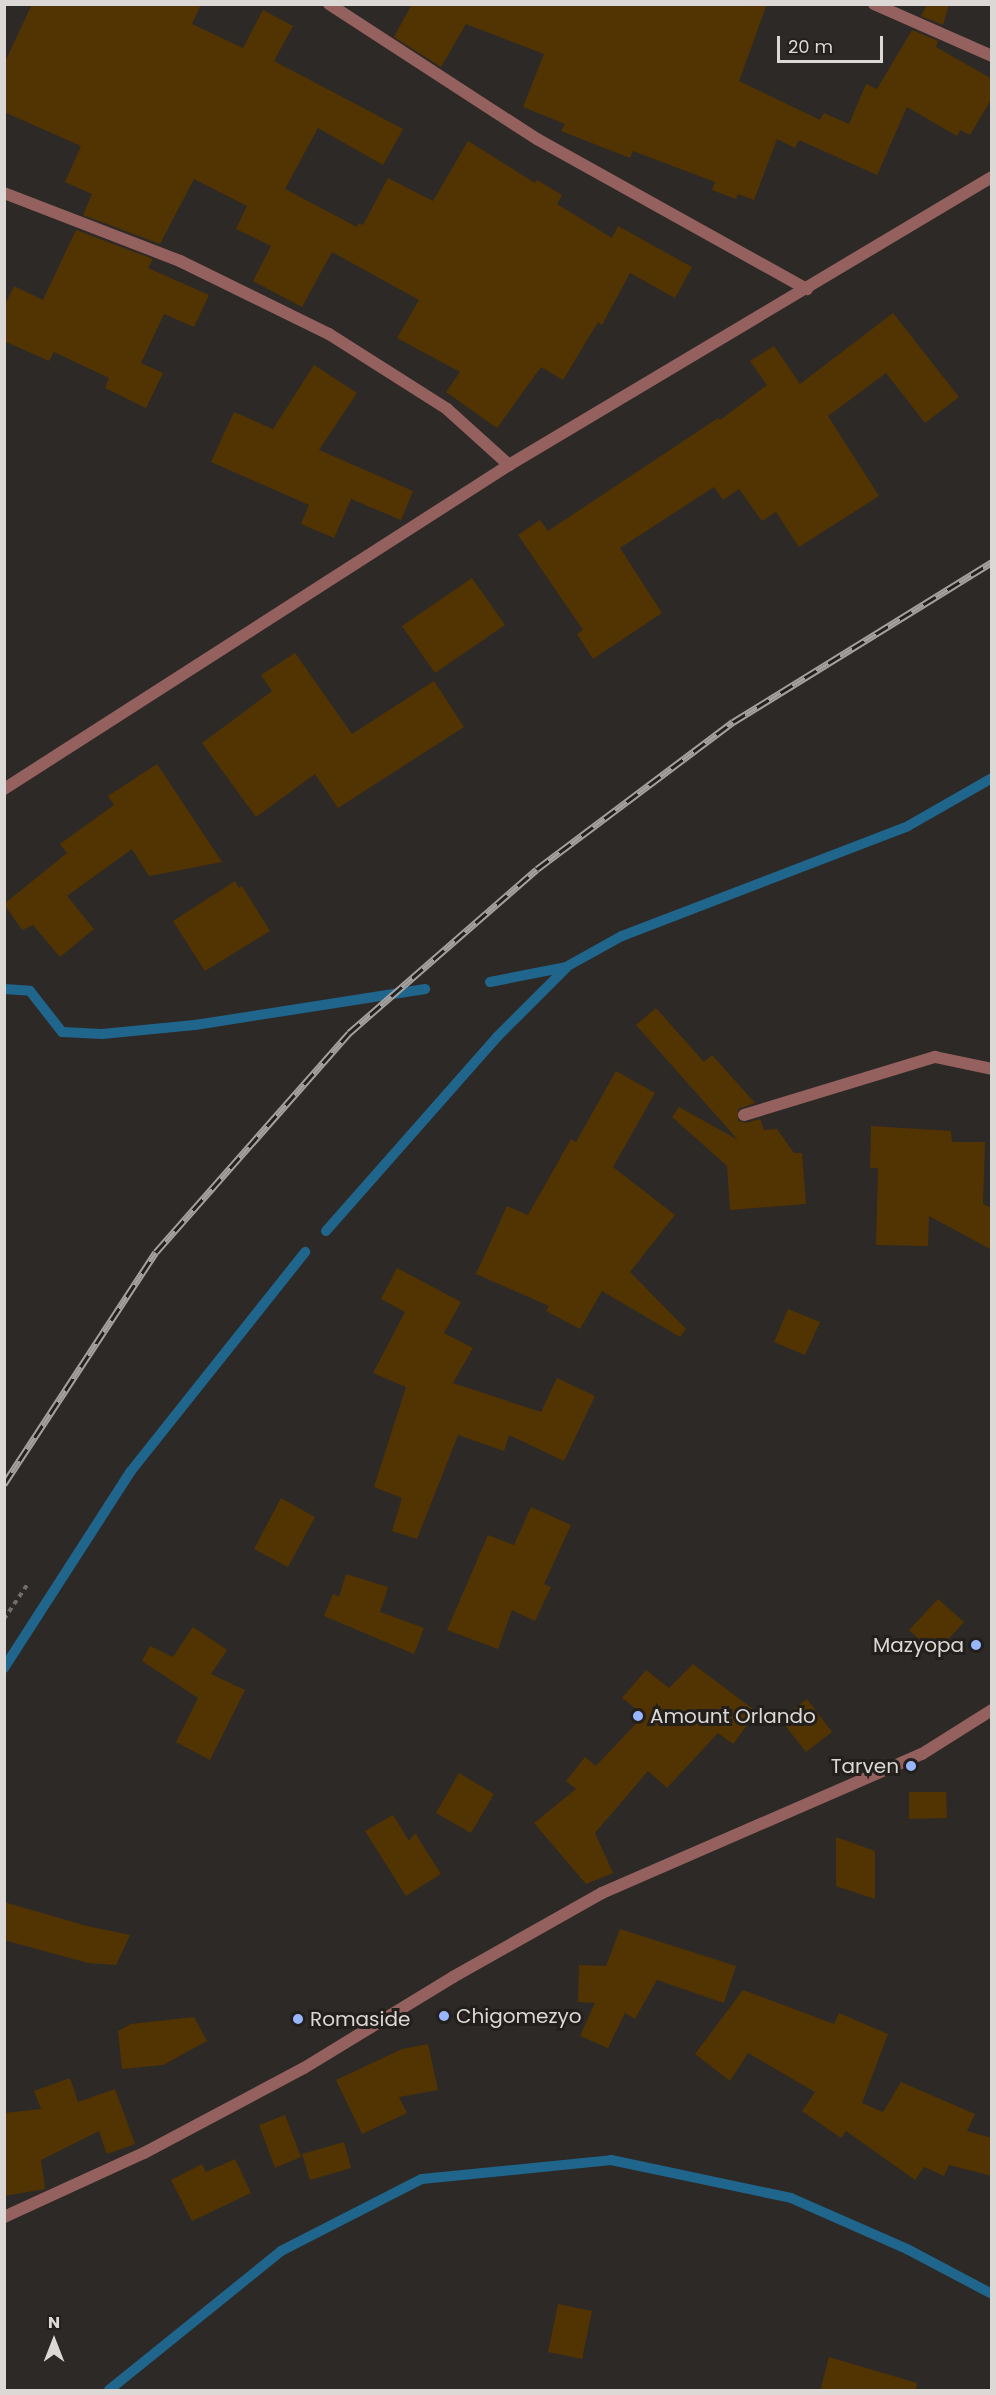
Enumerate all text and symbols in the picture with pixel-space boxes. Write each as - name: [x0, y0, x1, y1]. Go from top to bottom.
- scale bar: [780, 24, 886, 62]
- text: 20 m: [788, 34, 833, 59]
- place label: Mazyopa: [873, 1633, 964, 1657]
- marker: Mazyopa: [969, 1638, 983, 1652]
- place label: Amount Orlando: [650, 1704, 816, 1728]
- marker: Amount Orlando: [631, 1709, 645, 1723]
- place label: Tarven: [831, 1754, 899, 1778]
- marker: Tarven: [904, 1759, 918, 1773]
- place label: Chigomezyo: [456, 2004, 582, 2028]
- place label: Romaside: [310, 2007, 410, 2031]
- marker: Chigomezyo: [437, 2009, 451, 2023]
- marker: Romaside: [291, 2012, 305, 2026]
- north arrow: [24, 2311, 84, 2371]
- text: N: [48, 2311, 60, 2334]

